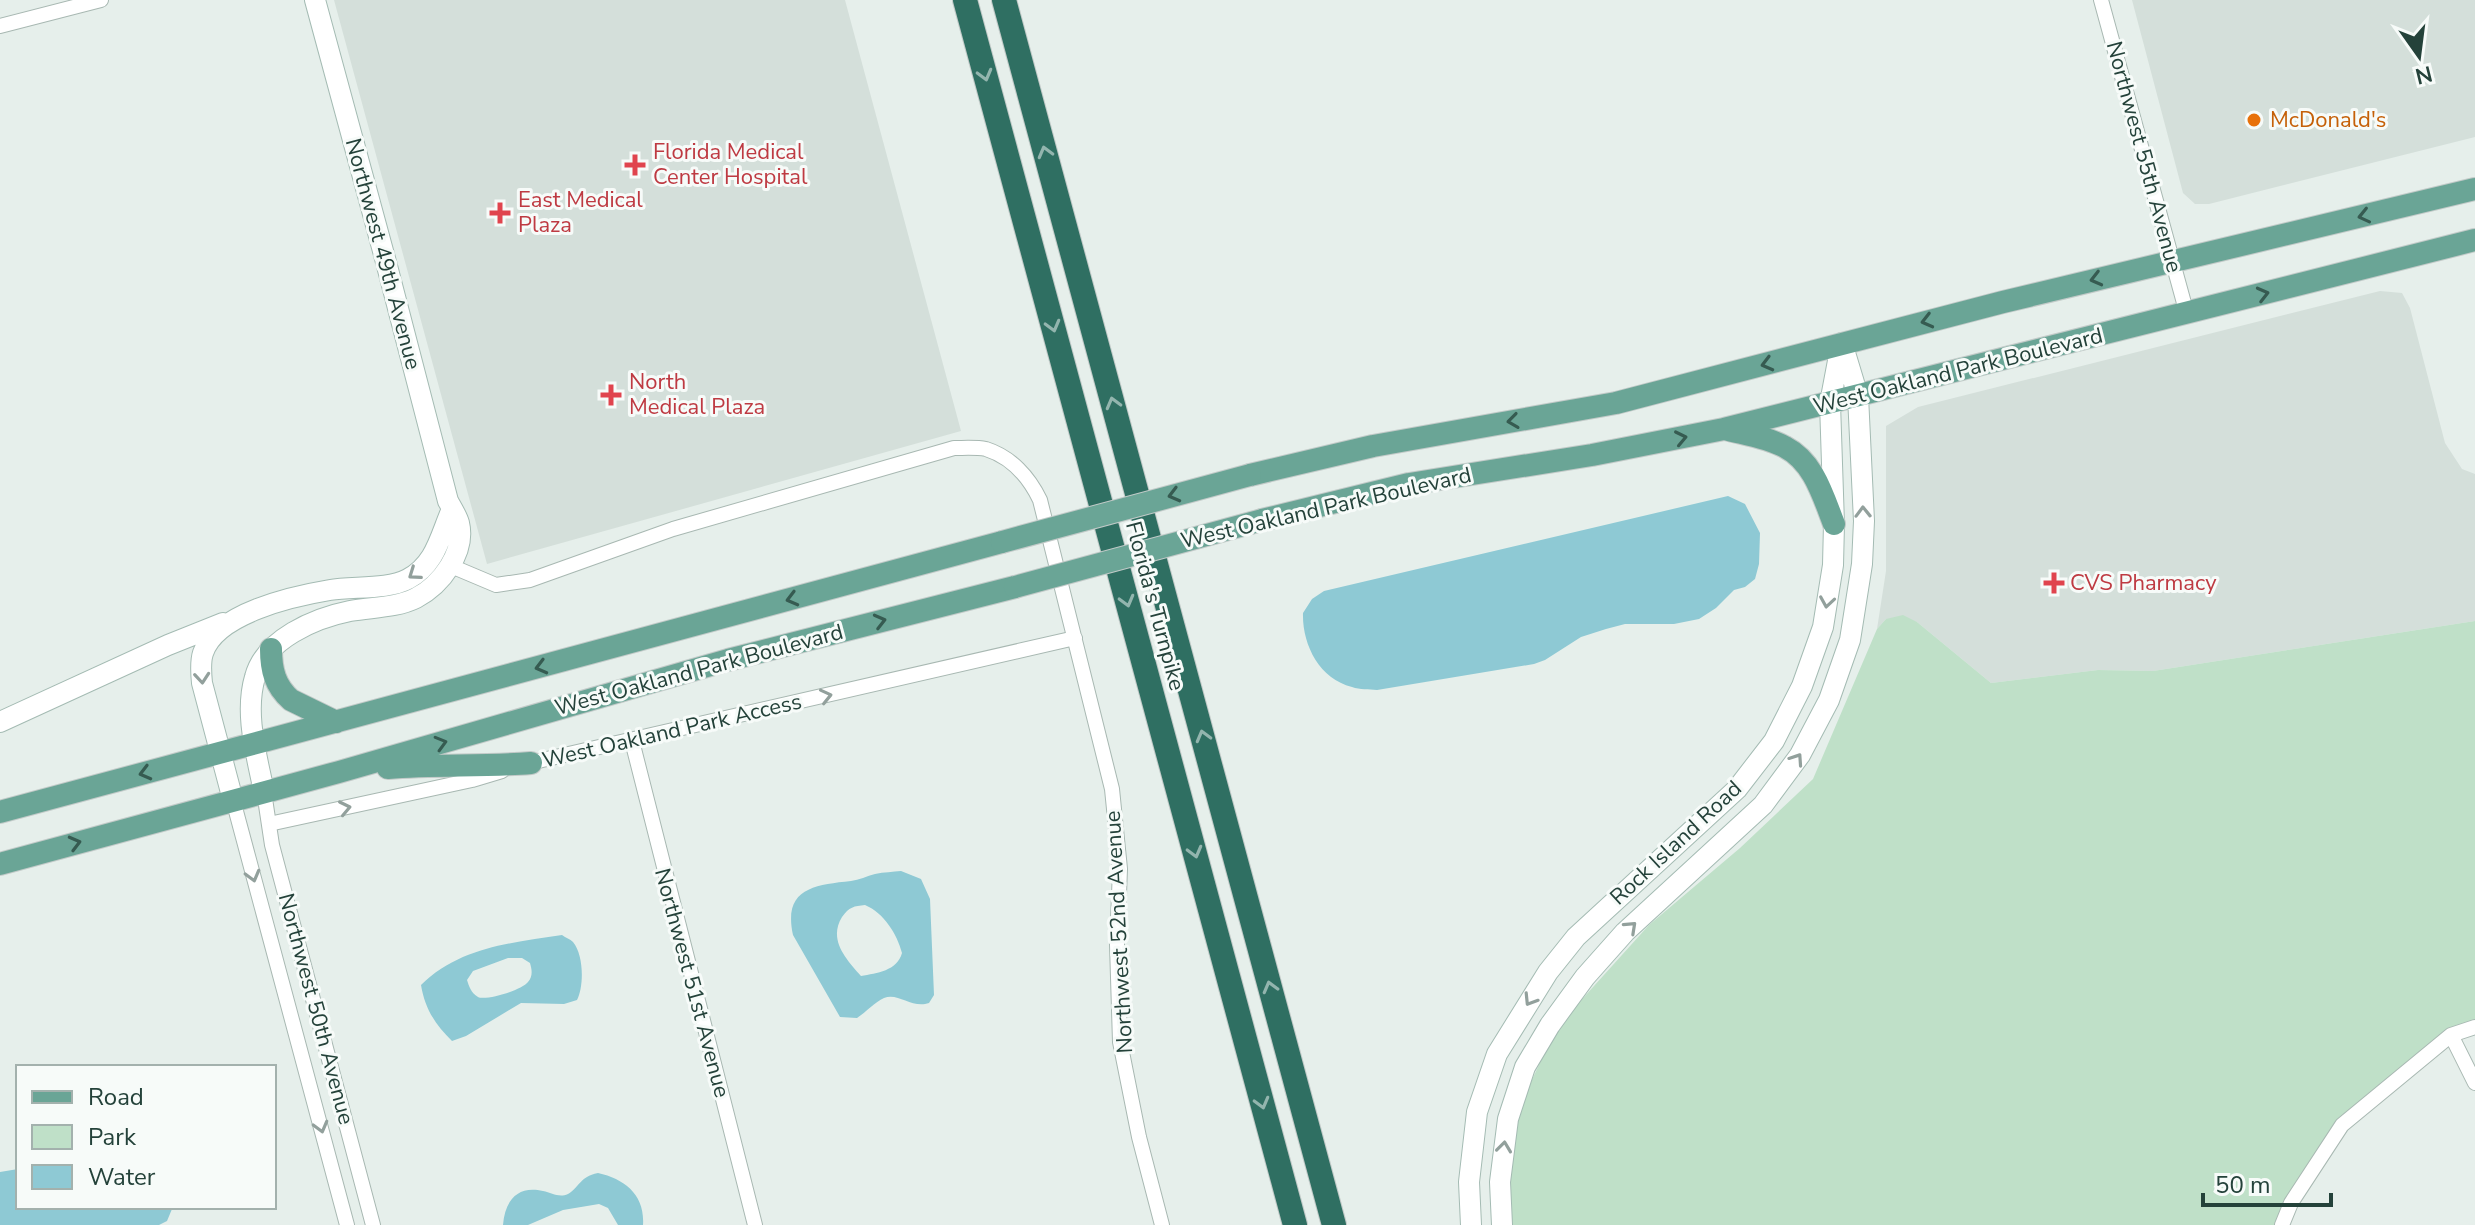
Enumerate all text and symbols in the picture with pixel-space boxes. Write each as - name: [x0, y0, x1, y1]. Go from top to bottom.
- north arrow: [2379, 16, 2459, 96]
- street label: Northwest 55th Avenue: [2099, 38, 2189, 276]
- text: N: [2412, 58, 2435, 91]
- one-way arrow: [976, 68, 993, 82]
- place label: McDonald's: [2270, 105, 2386, 135]
- marker: McDonald's: [2245, 111, 2263, 129]
- street label: Northwest 49th Avenue: [338, 135, 428, 373]
- place label: Florida Medical Center Hospital: [653, 137, 808, 192]
- one-way arrow: [1038, 145, 1054, 159]
- marker: Florida Medical Center Hospital: [624, 154, 646, 176]
- place label: East Medical Plaza: [518, 185, 643, 240]
- marker: East Medical Plaza: [489, 202, 511, 224]
- one-way arrow: [2358, 207, 2371, 224]
- one-way arrow: [2089, 270, 2103, 287]
- one-way arrow: [2255, 287, 2269, 304]
- one-way arrow: [1921, 312, 1935, 329]
- one-way arrow: [1044, 319, 1060, 333]
- street label: West Oakland Park Boulevard: [1810, 320, 2106, 422]
- one-way arrow: [1760, 354, 1774, 371]
- place label: North Medical Plaza: [629, 367, 765, 422]
- marker: North Medical Plaza: [600, 384, 622, 406]
- one-way arrow: [1105, 396, 1122, 410]
- one-way arrow: [1506, 412, 1520, 429]
- one-way arrow: [1673, 430, 1687, 447]
- street label: West Oakland Park Boulevard: [1178, 460, 1474, 556]
- one-way arrow: [1168, 486, 1182, 503]
- one-way arrow: [1854, 505, 1872, 518]
- street label: Florida's Turnpike: [1118, 518, 1192, 694]
- one-way arrow: [408, 564, 422, 579]
- place label: CVS Pharmacy: [2070, 568, 2217, 598]
- marker: CVS Pharmacy: [2045, 574, 2063, 592]
- one-way arrow: [785, 589, 799, 606]
- one-way arrow: [1118, 593, 1135, 607]
- one-way arrow: [1819, 595, 1836, 609]
- one-way arrow: [873, 613, 886, 630]
- street label: West Oakland Park Boulevard: [551, 617, 847, 723]
- one-way arrow: [534, 657, 548, 674]
- one-way arrow: [193, 672, 210, 685]
- street label: West Oakland Park Access: [539, 687, 805, 775]
- one-way arrow: [818, 688, 832, 705]
- one-way arrow: [1195, 730, 1212, 744]
- one-way arrow: [433, 735, 447, 752]
- one-way arrow: [1787, 753, 1802, 767]
- one-way arrow: [139, 764, 153, 781]
- street label: Rock Island Road: [1604, 774, 1748, 912]
- one-way arrow: [338, 800, 351, 817]
- street label: Northwest 52nd Avenue: [1098, 810, 1140, 1054]
- one-way arrow: [68, 836, 82, 852]
- one-way arrow: [1185, 844, 1202, 858]
- street label: Northwest 51st Avenue: [647, 865, 737, 1101]
- one-way arrow: [244, 868, 261, 882]
- street label: Northwest 50th Avenue: [271, 890, 361, 1128]
- one-way arrow: [1622, 922, 1637, 936]
- one-way arrow: [1263, 981, 1280, 995]
- one-way arrow: [1525, 991, 1540, 1006]
- legend: [16, 1065, 276, 1209]
- text: Road: [88, 1081, 144, 1113]
- one-way arrow: [1253, 1095, 1270, 1109]
- one-way arrow: [311, 1119, 328, 1133]
- text: Park: [88, 1121, 137, 1153]
- one-way arrow: [1495, 1140, 1512, 1154]
- scale bar: [2203, 1157, 2331, 1207]
- text: Water: [88, 1161, 156, 1193]
- text: 50 m: [2215, 1169, 2271, 1201]

